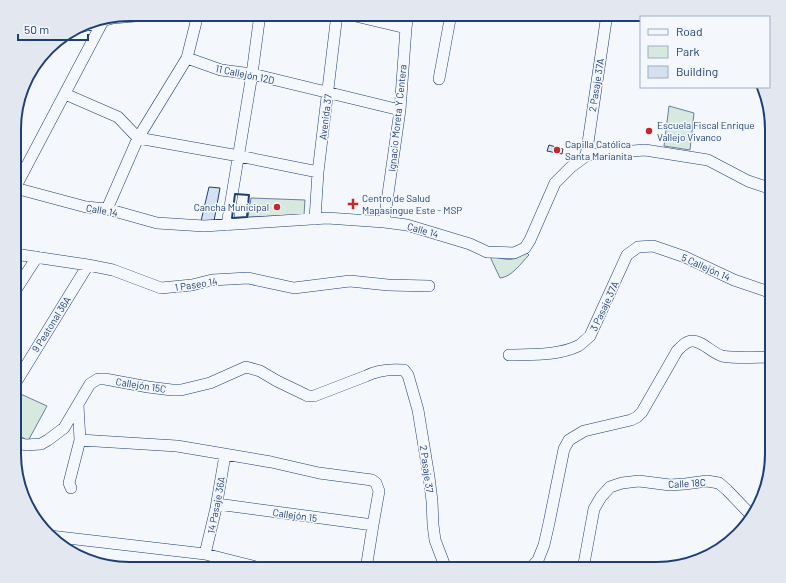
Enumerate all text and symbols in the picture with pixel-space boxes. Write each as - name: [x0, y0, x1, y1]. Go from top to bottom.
- scale bar: [18, 16, 88, 42]
- legend: [640, 16, 770, 88]
- text: 50 m: [24, 22, 49, 36]
- text: Road: [676, 24, 703, 38]
- text: Park: [676, 44, 700, 58]
- street label: 2 Pasaje 37A: [586, 57, 606, 113]
- street label: 11 Callejón 12D: [214, 62, 276, 86]
- street label: Ignacio Moreta Y Centera: [385, 64, 409, 172]
- text: Building: [676, 64, 718, 78]
- street label: Avenida 37: [316, 93, 334, 141]
- place label: Escuela Fiscal Enrique Vallejo Vivanco: [657, 119, 755, 143]
- marker: Escuela Fiscal Enrique Vallejo Vivanco: [644, 126, 654, 136]
- place label: Capilla Católica Santa Marianita: [565, 138, 632, 162]
- marker: Capilla Católica Santa Marianita: [552, 145, 562, 155]
- place label: Centro de Salud Mapasingue Este - MSP: [362, 192, 462, 216]
- marker: Centro de Salud Mapasingue Este - MSP: [347, 198, 359, 210]
- street label: Calle 14: [85, 201, 119, 219]
- place label: Cancha Municipal: [194, 201, 269, 213]
- marker: Cancha Municipal: [272, 202, 282, 212]
- street label: Calle 14: [406, 220, 440, 240]
- street label: 5 Callejón 14: [680, 251, 732, 283]
- street label: 1 Paseo 14: [174, 275, 218, 293]
- street label: 3 Pasaje 37A: [587, 279, 621, 333]
- street label: 9 Peatonal 36A: [29, 294, 73, 354]
- street label: Callejón 15C: [115, 375, 167, 395]
- street label: 2 Pasaje 37: [418, 444, 436, 494]
- street label: 14 Pasaje 36A: [205, 475, 227, 535]
- street label: Calle 18C: [668, 476, 706, 490]
- street label: Callejón 15: [272, 506, 318, 524]

